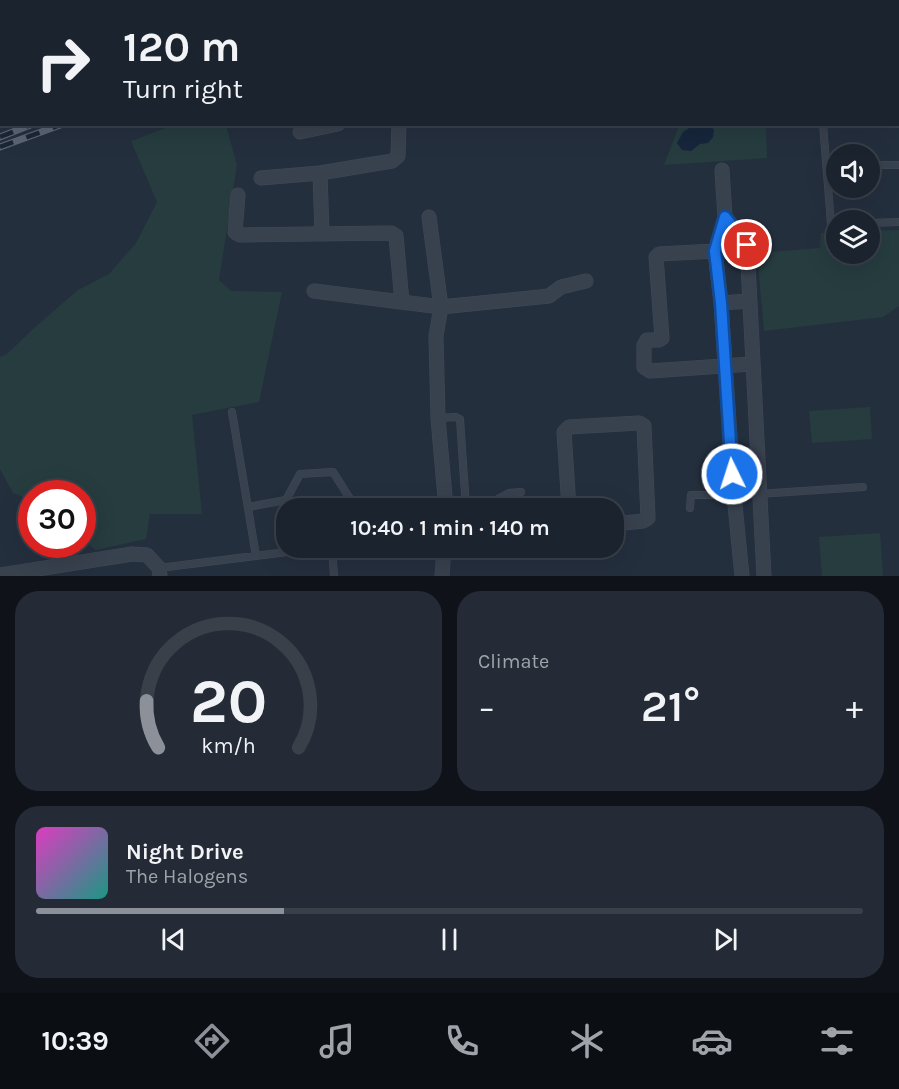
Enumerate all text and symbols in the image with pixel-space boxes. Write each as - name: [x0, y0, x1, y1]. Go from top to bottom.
- text: 120 m: [123, 22, 240, 72]
- icon: right: [24, 24, 102, 102]
- text: Turn right: [123, 73, 243, 105]
- map controls: [826, 144, 880, 264]
- button: sound: [826, 144, 880, 198]
- button: layers: [826, 210, 880, 264]
- pin: [721, 219, 772, 270]
- icon: arrive: [730, 228, 763, 261]
- position arrow: [700, 442, 764, 506]
- speed limit sign: 30: [18, 480, 96, 558]
- text: 10:40 · 1 min · 140 m: [350, 515, 550, 541]
- text: Climate: [478, 650, 549, 673]
- text: 20: [190, 665, 267, 738]
- text: 21°: [641, 680, 700, 732]
- text: −: [478, 688, 495, 726]
- text: +: [846, 688, 863, 726]
- text: km/h: [201, 733, 256, 758]
- text: Night Drive: [126, 839, 244, 865]
- text: The Halogens: [126, 865, 248, 888]
- icon: previous: [157, 923, 190, 956]
- icon: pause: [433, 923, 466, 956]
- icon: next: [709, 923, 742, 956]
- icon: directions: [191, 1020, 233, 1062]
- icon: music: [316, 1020, 358, 1062]
- icon: phone: [441, 1020, 483, 1062]
- icon: climate: [566, 1020, 608, 1062]
- icon: car: [691, 1020, 733, 1062]
- icon: filters: [816, 1020, 858, 1062]
- text: 10:39: [41, 1025, 109, 1057]

